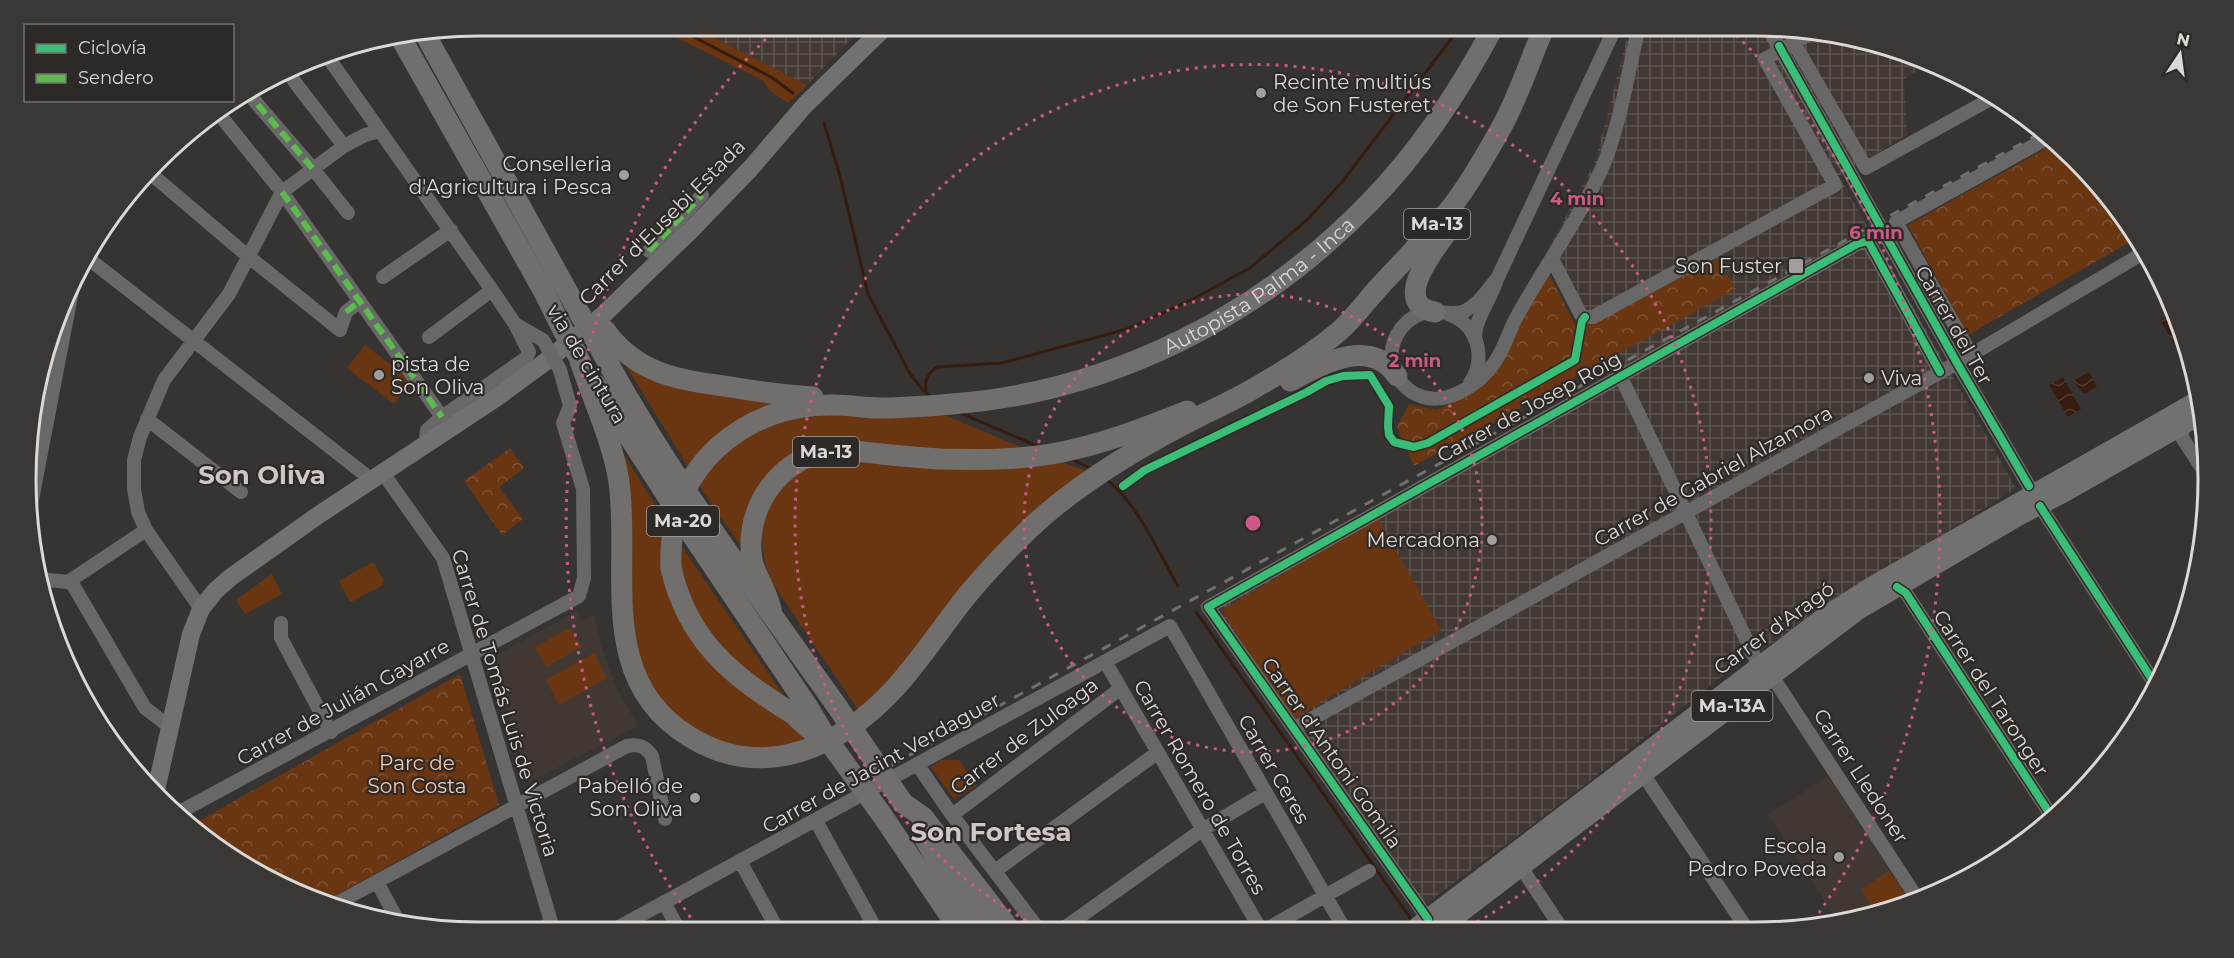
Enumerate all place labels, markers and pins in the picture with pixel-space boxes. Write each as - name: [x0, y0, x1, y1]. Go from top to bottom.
- place label: Recinte multiús de Son Fusteret: [1273, 70, 1431, 117]
- marker: Recinte multiús de Son Fusteret: [1254, 86, 1268, 100]
- place label: Conselleria d'Agricultura i Pesca: [409, 152, 612, 199]
- marker: Conselleria d'Agricultura i Pesca: [617, 168, 631, 182]
- place label: Son Fuster: [1675, 254, 1782, 278]
- marker: Son Fuster: [1787, 257, 1805, 275]
- place label: pista de Son Oliva: [391, 352, 484, 399]
- place label: Viva: [1881, 366, 1922, 390]
- marker: pista de Son Oliva: [372, 368, 386, 382]
- marker: Viva: [1862, 371, 1876, 385]
- centre of rings: [1243, 513, 1263, 533]
- place label: Mercadona: [1367, 528, 1480, 552]
- marker: Mercadona: [1485, 533, 1499, 547]
- place label: Pabelló de Son Oliva: [577, 774, 683, 821]
- marker: Pabelló de Son Oliva: [688, 791, 702, 805]
- place label: Escola Pedro Poveda: [1687, 834, 1827, 881]
- marker: Escola Pedro Poveda: [1832, 850, 1846, 864]

